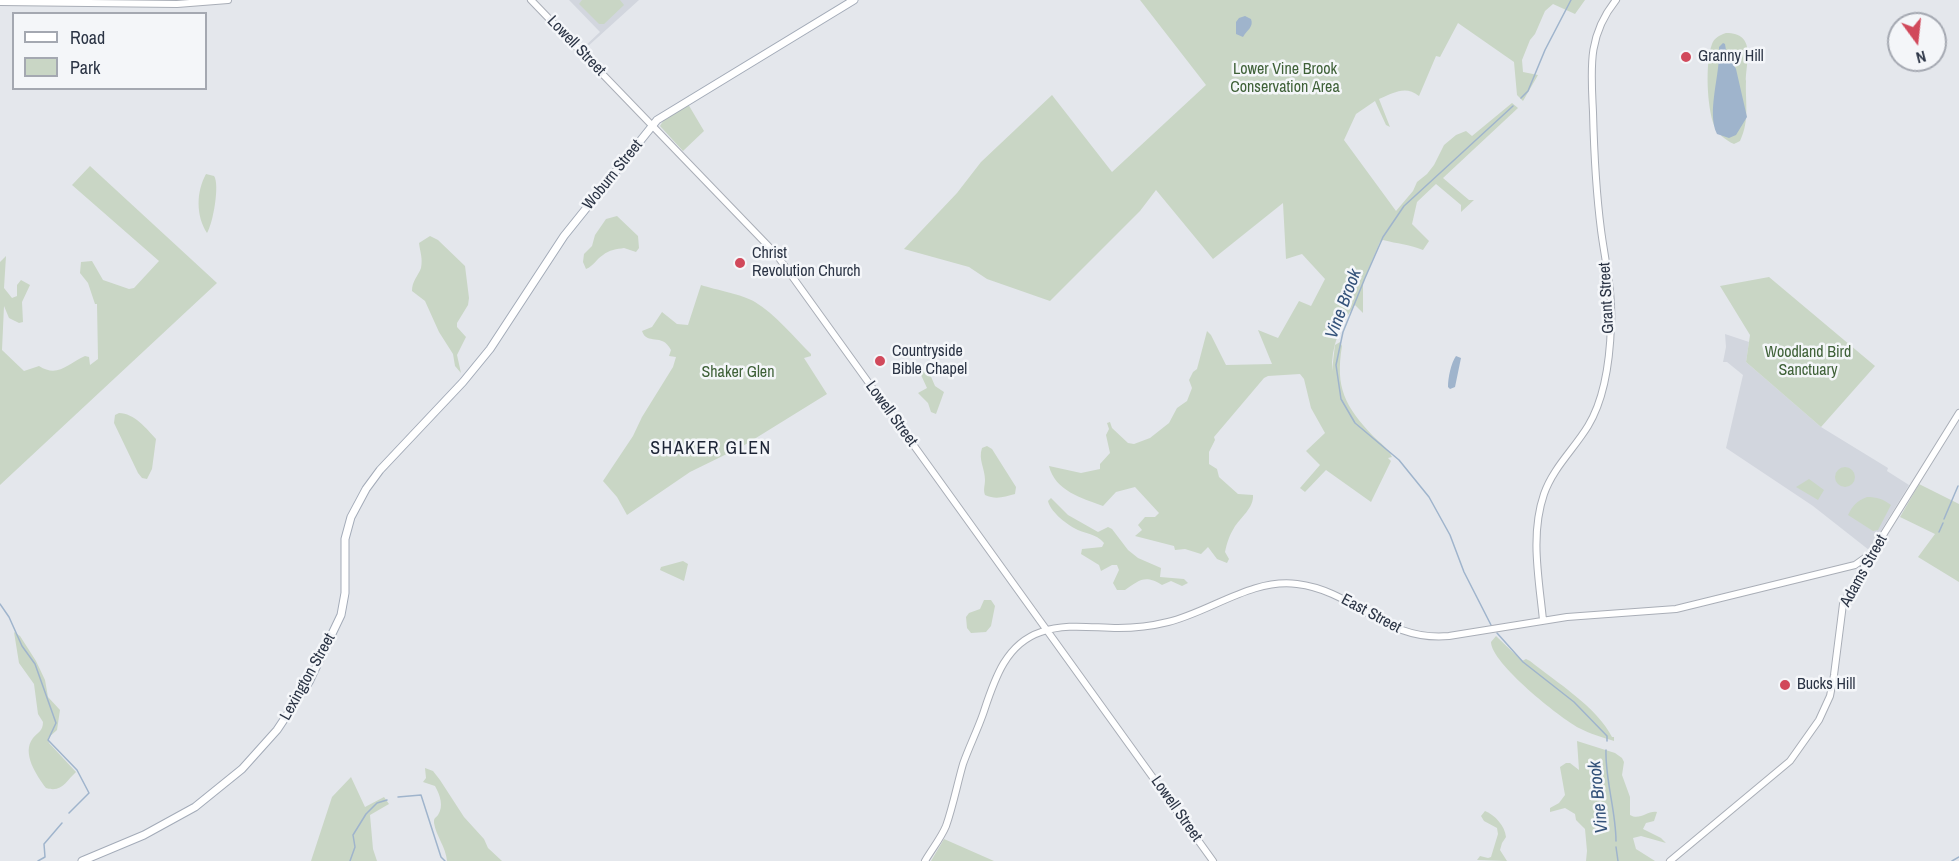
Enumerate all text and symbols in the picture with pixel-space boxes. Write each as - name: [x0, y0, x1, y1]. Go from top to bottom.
- legend: [12, 12, 207, 90]
- street label: Lowell Street: [543, 12, 609, 80]
- north arrow: [1887, 12, 1947, 72]
- text: Road: [70, 25, 105, 50]
- text: N: [1914, 46, 1929, 69]
- place label: Granny Hill: [1698, 47, 1764, 67]
- marker: Granny Hill: [1679, 50, 1693, 64]
- text: Park: [70, 55, 100, 80]
- park label: Lower Vine Brook Conservation Area: [1230, 60, 1340, 98]
- street label: Woburn Street: [579, 136, 647, 214]
- place label: Christ Revolution Church: [752, 244, 861, 282]
- marker: Christ Revolution Church: [733, 256, 747, 270]
- street label: Grant Street: [1596, 262, 1618, 334]
- water label: Vine Brook: [1321, 266, 1367, 342]
- place label: Countryside Bible Chapel: [892, 342, 967, 380]
- park label: Woodland Bird Sanctuary: [1765, 343, 1851, 381]
- marker: Countryside Bible Chapel: [873, 354, 887, 368]
- park label: Shaker Glen: [702, 363, 774, 383]
- street label: Lowell Street: [861, 378, 921, 450]
- district label: SHAKER GLEN: [650, 438, 772, 460]
- street label: Adams Street: [1836, 532, 1892, 610]
- street label: East Street: [1338, 590, 1404, 638]
- street label: Lexington Street: [276, 630, 340, 724]
- place label: Bucks Hill: [1797, 675, 1855, 695]
- marker: Bucks Hill: [1778, 678, 1792, 692]
- water label: Vine Brook: [1584, 760, 1614, 834]
- street label: Lowell Street: [1146, 772, 1206, 846]

